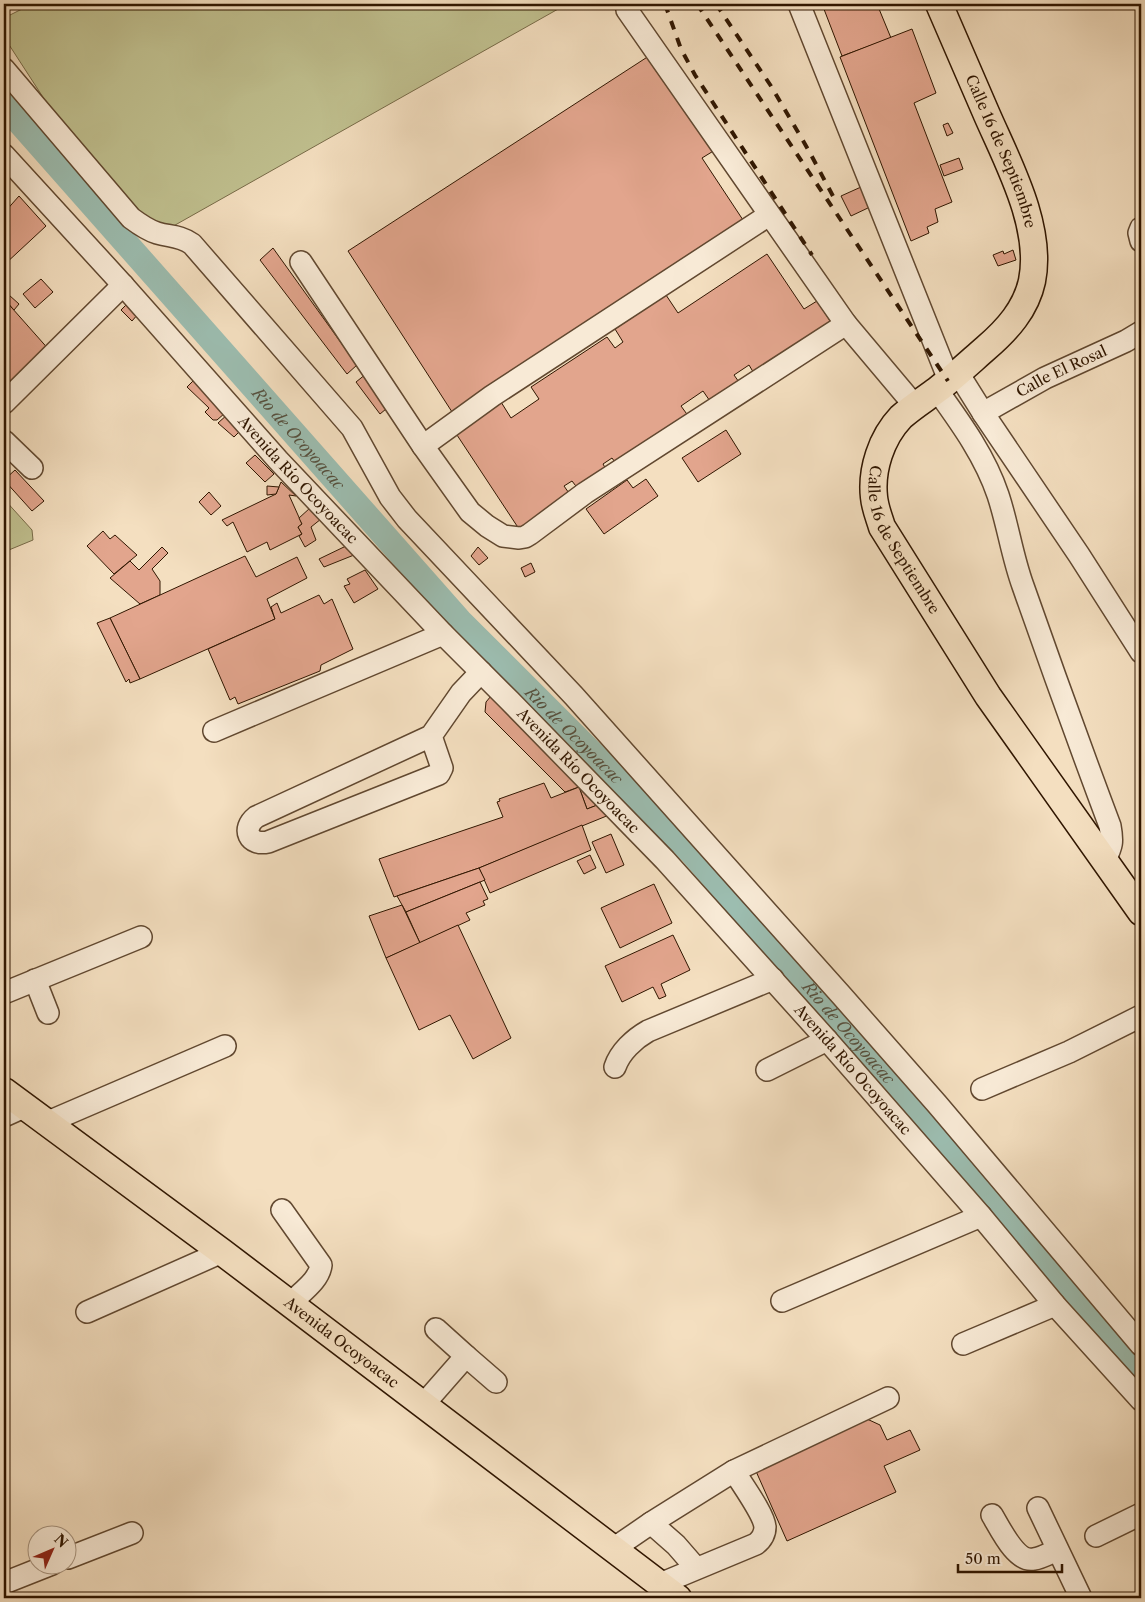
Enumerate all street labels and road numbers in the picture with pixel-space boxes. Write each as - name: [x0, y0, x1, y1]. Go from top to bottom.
- street label: Calle 16 de Septiembre: [962, 72, 1040, 230]
- street label: Calle El Rosal: [1013, 341, 1110, 401]
- street label: Avenida Río Ocoyoacac: [234, 411, 362, 547]
- street label: Calle 16 de Septiembre: [864, 464, 944, 617]
- street label: Avenida Río Ocoyoacac: [512, 703, 644, 837]
- street label: Avenida Río Ocoyoacac: [790, 999, 916, 1139]
- street label: Avenida Ocoyoacac: [280, 1292, 403, 1392]

